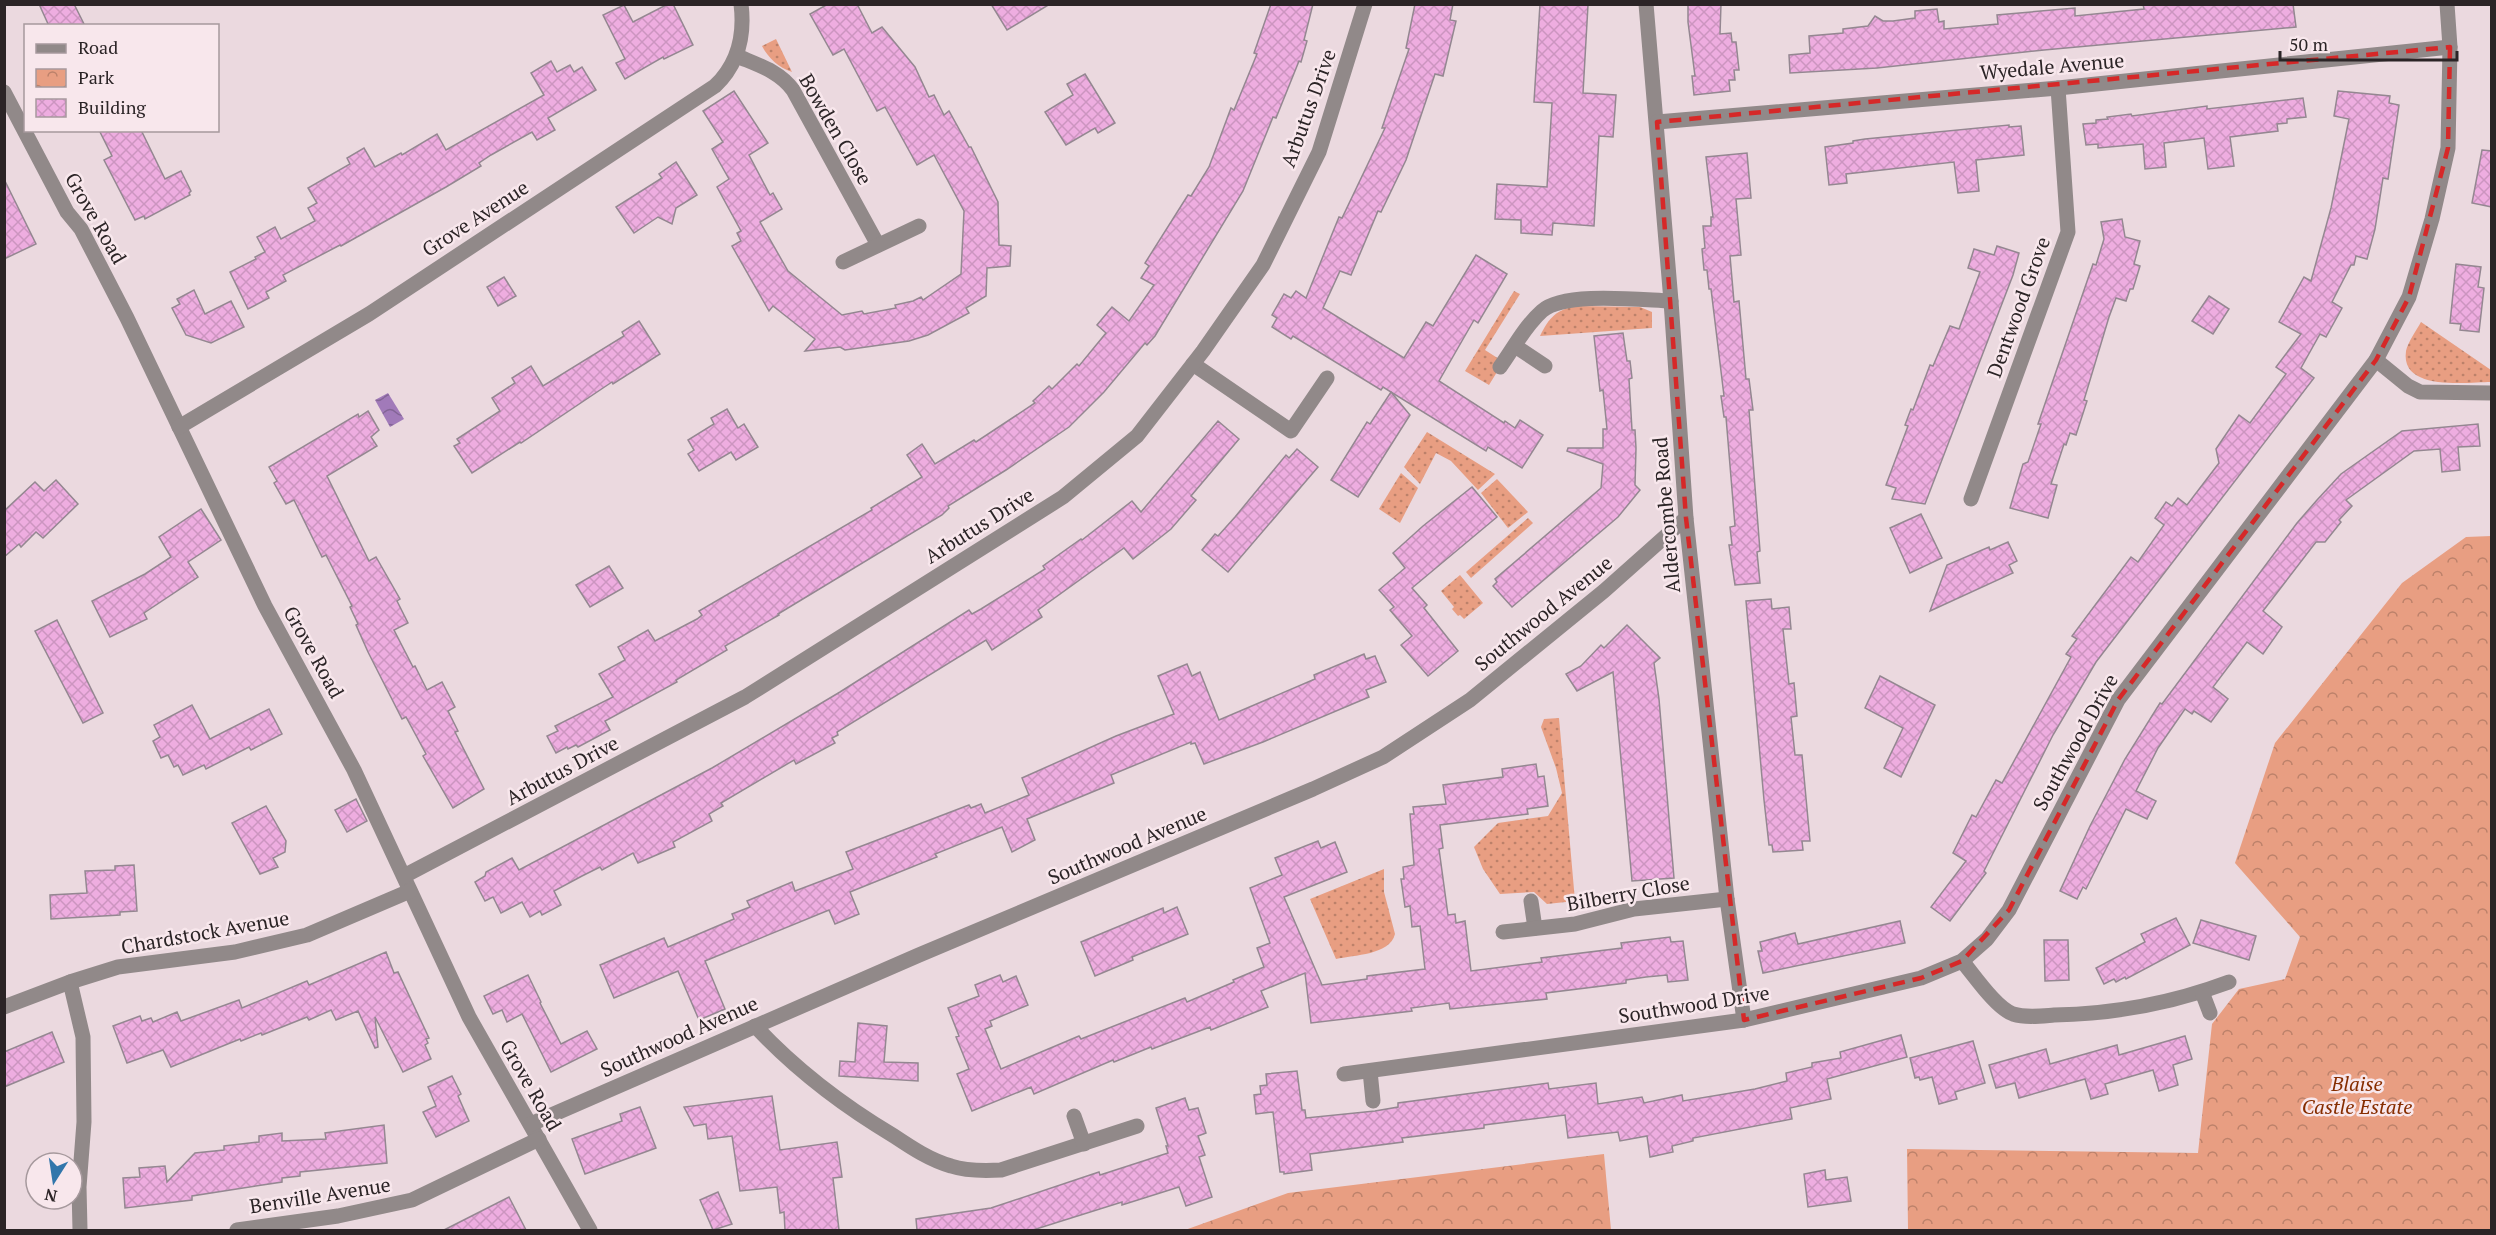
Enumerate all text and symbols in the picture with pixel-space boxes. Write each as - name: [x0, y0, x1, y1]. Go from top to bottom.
- legend: [24, 24, 219, 132]
- scale bar: [2280, 24, 2457, 62]
- text: 50 m: [2289, 32, 2329, 56]
- text: Road: [78, 35, 118, 59]
- street label: Arbutus Drive: [1274, 45, 1342, 171]
- street label: Wyedale Avenue: [1979, 46, 2125, 86]
- text: Park: [78, 65, 115, 89]
- street label: Bowden Close: [793, 68, 879, 190]
- text: Building: [78, 95, 146, 119]
- street label: Grove Road: [59, 167, 133, 269]
- street label: Grove Avenue: [417, 173, 533, 263]
- street label: Dentwood Grove: [1980, 233, 2056, 381]
- street label: Aldercombe Road: [1646, 436, 1686, 594]
- street label: Arbutus Drive: [919, 481, 1039, 569]
- street label: Southwood Avenue: [1468, 549, 1618, 677]
- street label: Grove Road: [278, 601, 350, 703]
- street label: Southwood Drive: [2026, 669, 2124, 815]
- street label: Arbutus Drive: [501, 729, 623, 811]
- street label: Southwood Avenue: [1044, 799, 1210, 891]
- street label: Bilberry Close: [1564, 869, 1692, 917]
- street label: Chardstock Avenue: [119, 904, 291, 960]
- street label: Southwood Drive: [1617, 979, 1771, 1029]
- street label: Southwood Avenue: [596, 989, 762, 1083]
- street label: Grove Road: [494, 1034, 568, 1136]
- park label: Blaise Castle Estate: [2302, 1070, 2412, 1120]
- north arrow: [24, 1151, 84, 1211]
- street label: Benville Avenue: [248, 1171, 392, 1219]
- text: N: [43, 1184, 59, 1208]

